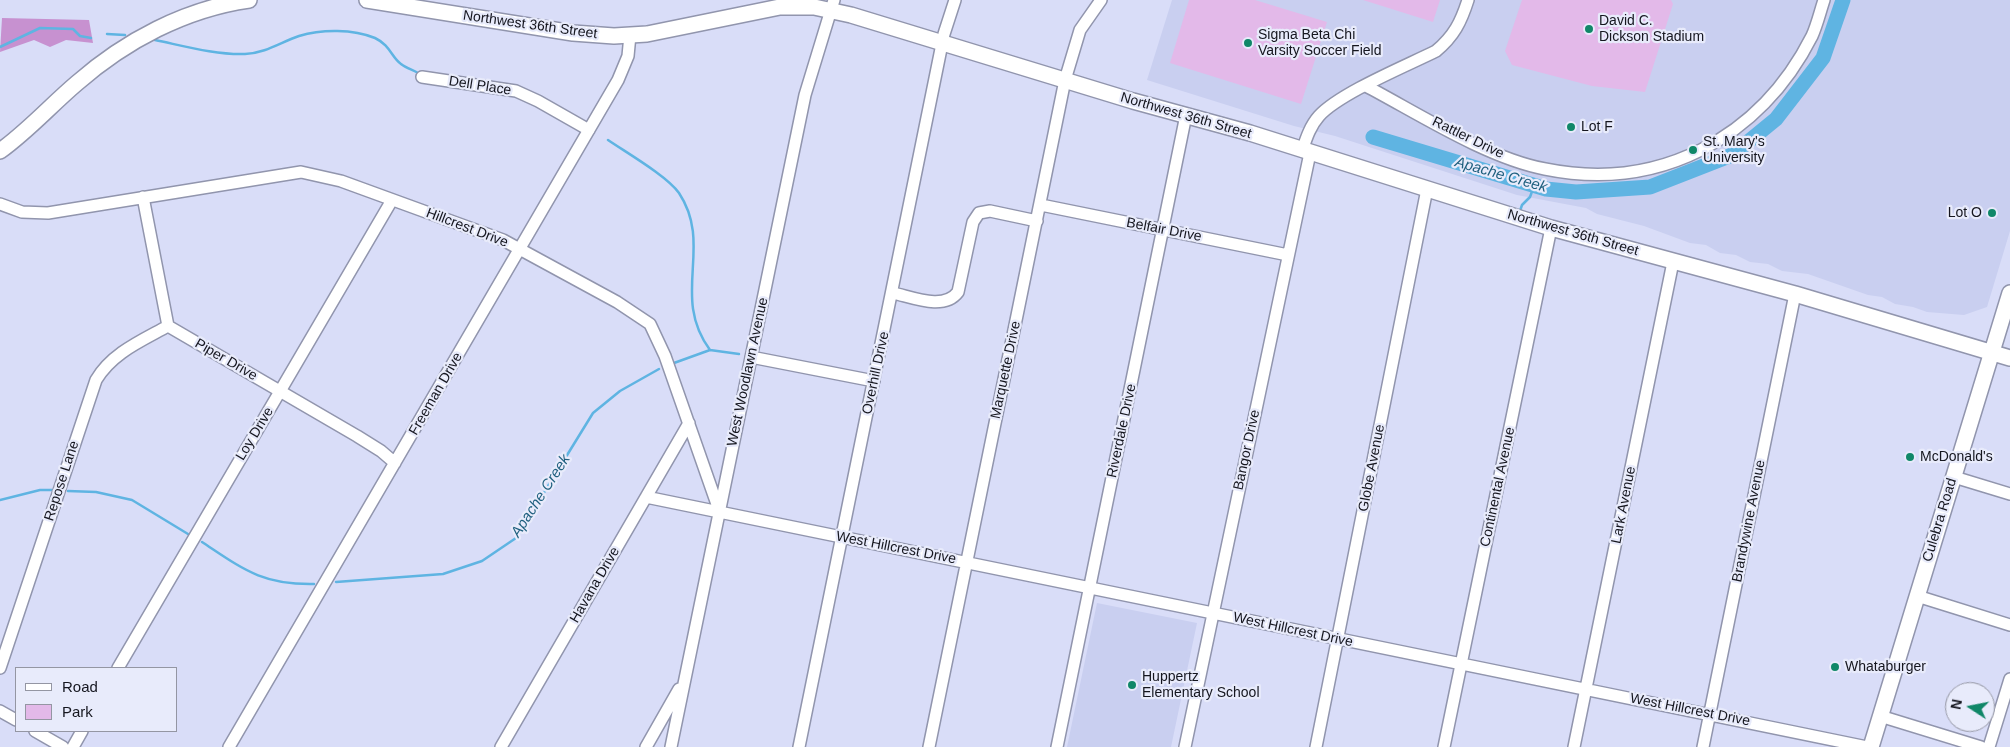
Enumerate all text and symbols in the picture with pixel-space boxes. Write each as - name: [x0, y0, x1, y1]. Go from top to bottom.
- street label: Northwest 36th Street: [462, 7, 598, 43]
- place label: David C. Dickson Stadium: [1599, 13, 1704, 46]
- marker: David C. Dickson Stadium: [1583, 23, 1595, 35]
- place label: Sigma Beta Chi Varsity Soccer Field: [1258, 27, 1381, 59]
- marker: Sigma Beta Chi Varsity Soccer Field: [1242, 37, 1254, 49]
- street label: Dell Place: [448, 73, 512, 99]
- street label: Northwest 36th Street: [1119, 89, 1253, 143]
- street label: Rattler Drive: [1429, 113, 1507, 163]
- place label: Lot F: [1581, 119, 1613, 135]
- marker: Lot F: [1565, 121, 1577, 133]
- place label: St. Mary's University: [1703, 134, 1765, 166]
- marker: St. Mary's University: [1687, 144, 1699, 156]
- water label: Apache Creek: [1453, 153, 1549, 197]
- street label: Hillcrest Drive: [424, 205, 510, 251]
- place label: Lot O: [1948, 205, 1982, 221]
- street label: Northwest 36th Street: [1506, 206, 1640, 260]
- marker: Lot O: [1986, 207, 1998, 219]
- street label: Belfair Drive: [1125, 214, 1203, 246]
- street label: West Woodlawn Avenue: [724, 296, 772, 448]
- street label: Marquette Drive: [987, 320, 1025, 420]
- street label: Overhill Drive: [859, 330, 893, 416]
- street label: Piper Drive: [192, 335, 260, 385]
- street label: Freeman Drive: [406, 350, 466, 438]
- street label: Riverdale Drive: [1104, 382, 1140, 480]
- street label: Loy Drive: [233, 404, 277, 464]
- street label: Bangor Drive: [1230, 408, 1264, 492]
- street label: Globe Avenue: [1355, 423, 1389, 513]
- street label: Continental Avenue: [1477, 426, 1519, 548]
- street label: Repose Lane: [41, 439, 83, 523]
- place label: McDonald's: [1920, 449, 1993, 465]
- water label: Apache Creek: [508, 451, 574, 541]
- marker: McDonald's: [1904, 451, 1916, 463]
- street label: Brandywine Avenue: [1729, 458, 1769, 584]
- street label: Lark Avenue: [1608, 465, 1640, 545]
- street label: Culebra Road: [1919, 476, 1961, 564]
- street label: West Hillcrest Drive: [835, 528, 957, 568]
- street label: Havana Drive: [567, 544, 623, 626]
- street label: West Hillcrest Drive: [1232, 609, 1354, 651]
- place label: Whataburger: [1845, 659, 1926, 675]
- marker: Whataburger: [1829, 661, 1841, 673]
- legend: [15, 667, 178, 732]
- place label: Huppertz Elementary School: [1142, 669, 1260, 702]
- text: Road: [62, 678, 98, 695]
- marker: Huppertz Elementary School: [1126, 679, 1138, 691]
- north arrow: [1945, 682, 1995, 732]
- street label: West Hillcrest Drive: [1629, 690, 1751, 730]
- text: N: [1947, 698, 1965, 711]
- text: Park: [62, 703, 93, 720]

